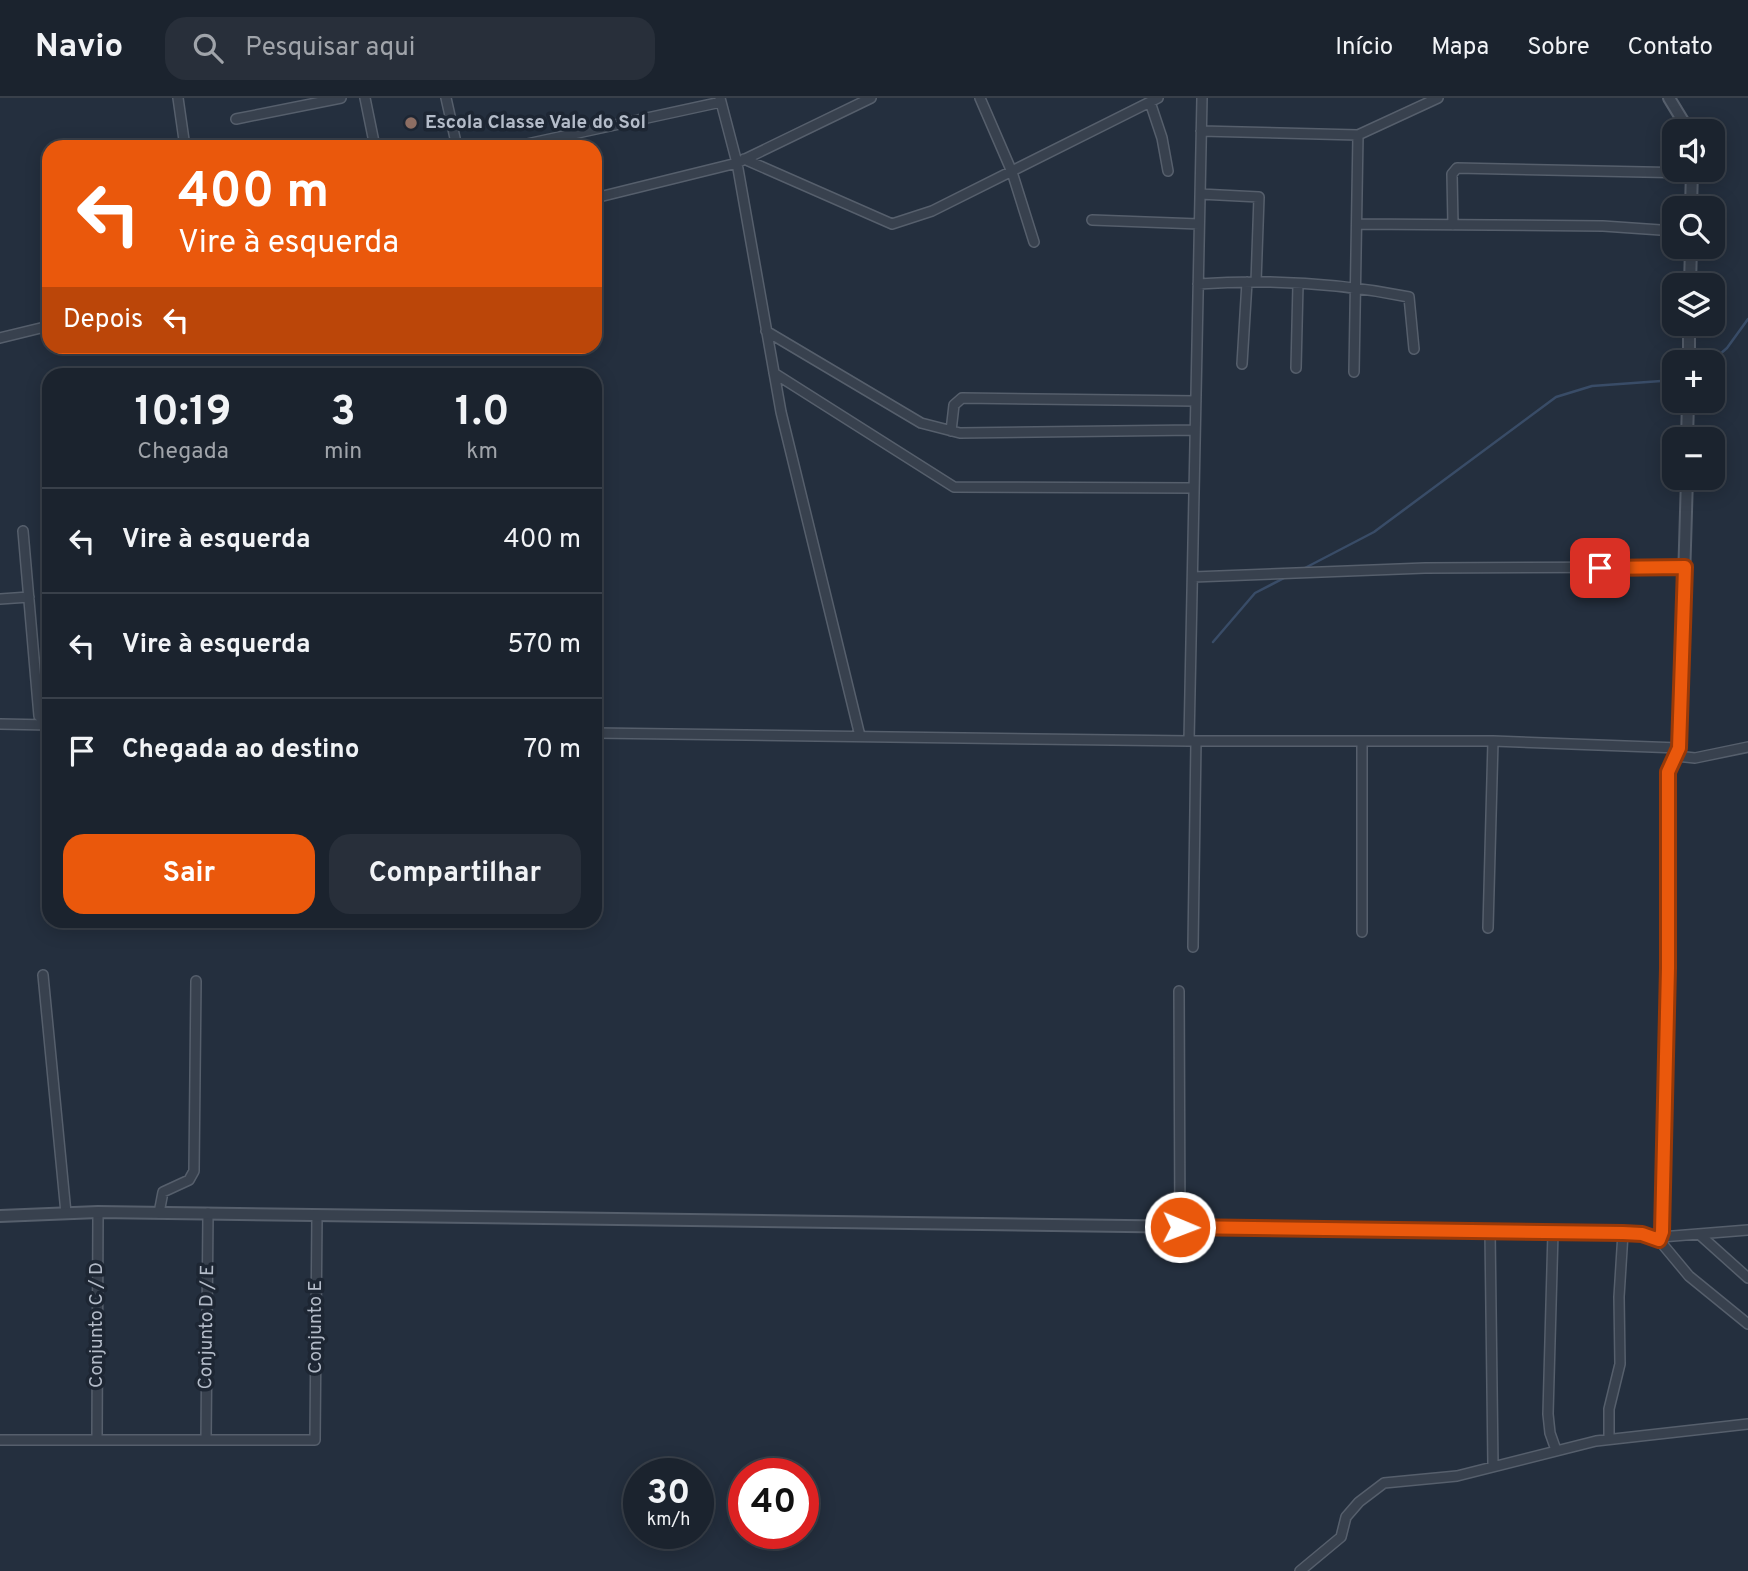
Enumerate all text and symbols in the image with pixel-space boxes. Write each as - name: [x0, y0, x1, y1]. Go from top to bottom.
- search box: [165, 17, 655, 80]
- text: Navio: [35, 27, 123, 69]
- icon: search: [189, 29, 227, 67]
- text: Pesquisar aqui: [245, 32, 415, 65]
- text: Início: [1335, 33, 1393, 63]
- text: Mapa: [1431, 33, 1489, 63]
- text: Sobre: [1527, 33, 1590, 63]
- text: Contato: [1628, 33, 1713, 63]
- place label: Escola Classe Vale do Sol: [425, 111, 646, 135]
- marker: Escola Classe Vale do Sol: [403, 115, 419, 131]
- map controls: [1662, 119, 1725, 490]
- button: sound: [1662, 119, 1725, 182]
- text: 400 m: [178, 163, 329, 225]
- icon: left: [63, 168, 154, 259]
- button: search: [1662, 196, 1725, 259]
- text: Vire à esquerda: [178, 224, 399, 264]
- button: layers: [1662, 273, 1725, 336]
- icon: left: [157, 301, 195, 339]
- text: Depois: [63, 304, 143, 337]
- button: +: [1662, 350, 1725, 413]
- text: 10:19: [134, 387, 232, 440]
- text: 3: [331, 387, 356, 440]
- text: 1.0: [455, 387, 510, 440]
- button: −: [1662, 427, 1725, 490]
- text: Chegada: [137, 438, 229, 467]
- text: min: [324, 438, 362, 467]
- text: km: [466, 438, 498, 467]
- icon: left: [63, 522, 101, 560]
- text: Vire à esquerda: [122, 524, 310, 557]
- text: 400 m: [504, 524, 581, 557]
- pin: [1570, 538, 1630, 598]
- icon: arrive: [1581, 549, 1619, 587]
- icon: left: [63, 627, 101, 665]
- text: Vire à esquerda: [122, 629, 310, 662]
- text: 570 m: [507, 629, 581, 662]
- icon: arrive: [63, 732, 101, 770]
- text: Chegada ao destino: [122, 734, 359, 767]
- text: 70 m: [523, 734, 581, 767]
- button: Sair: [63, 834, 315, 914]
- button: Compartilhar: [329, 834, 581, 914]
- position arrow: [1143, 1190, 1217, 1264]
- street label: Conjunto C / D: [85, 1262, 109, 1388]
- street label: Conjunto D / E: [194, 1264, 220, 1390]
- street label: Conjunto E: [304, 1280, 328, 1374]
- speed limit sign: 40: [728, 1458, 819, 1549]
- text: 30: [647, 1472, 690, 1516]
- text: km/h: [647, 1509, 690, 1532]

